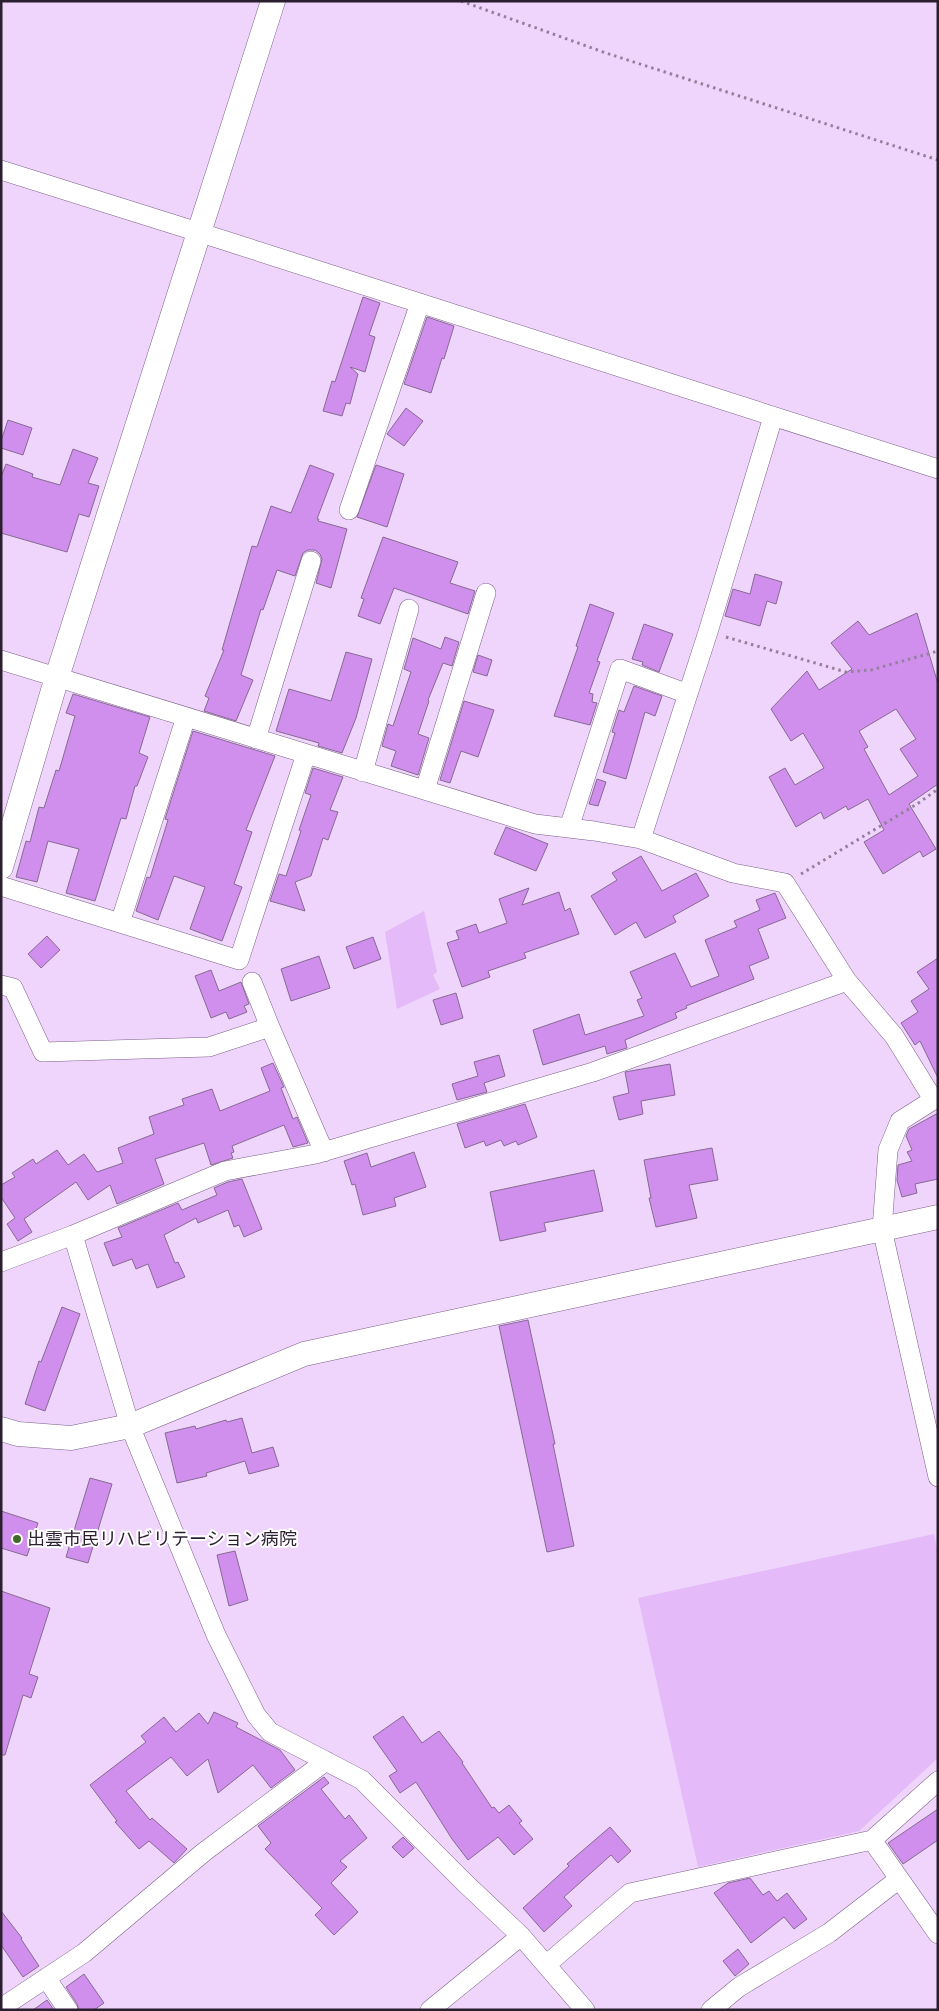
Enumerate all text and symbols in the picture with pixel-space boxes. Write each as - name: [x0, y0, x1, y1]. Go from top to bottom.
- place label: 出雲市民リハビリテーション病院: [27, 1526, 297, 1551]
- marker: 出雲市民リハビリテーション病院: [11, 1533, 23, 1545]

